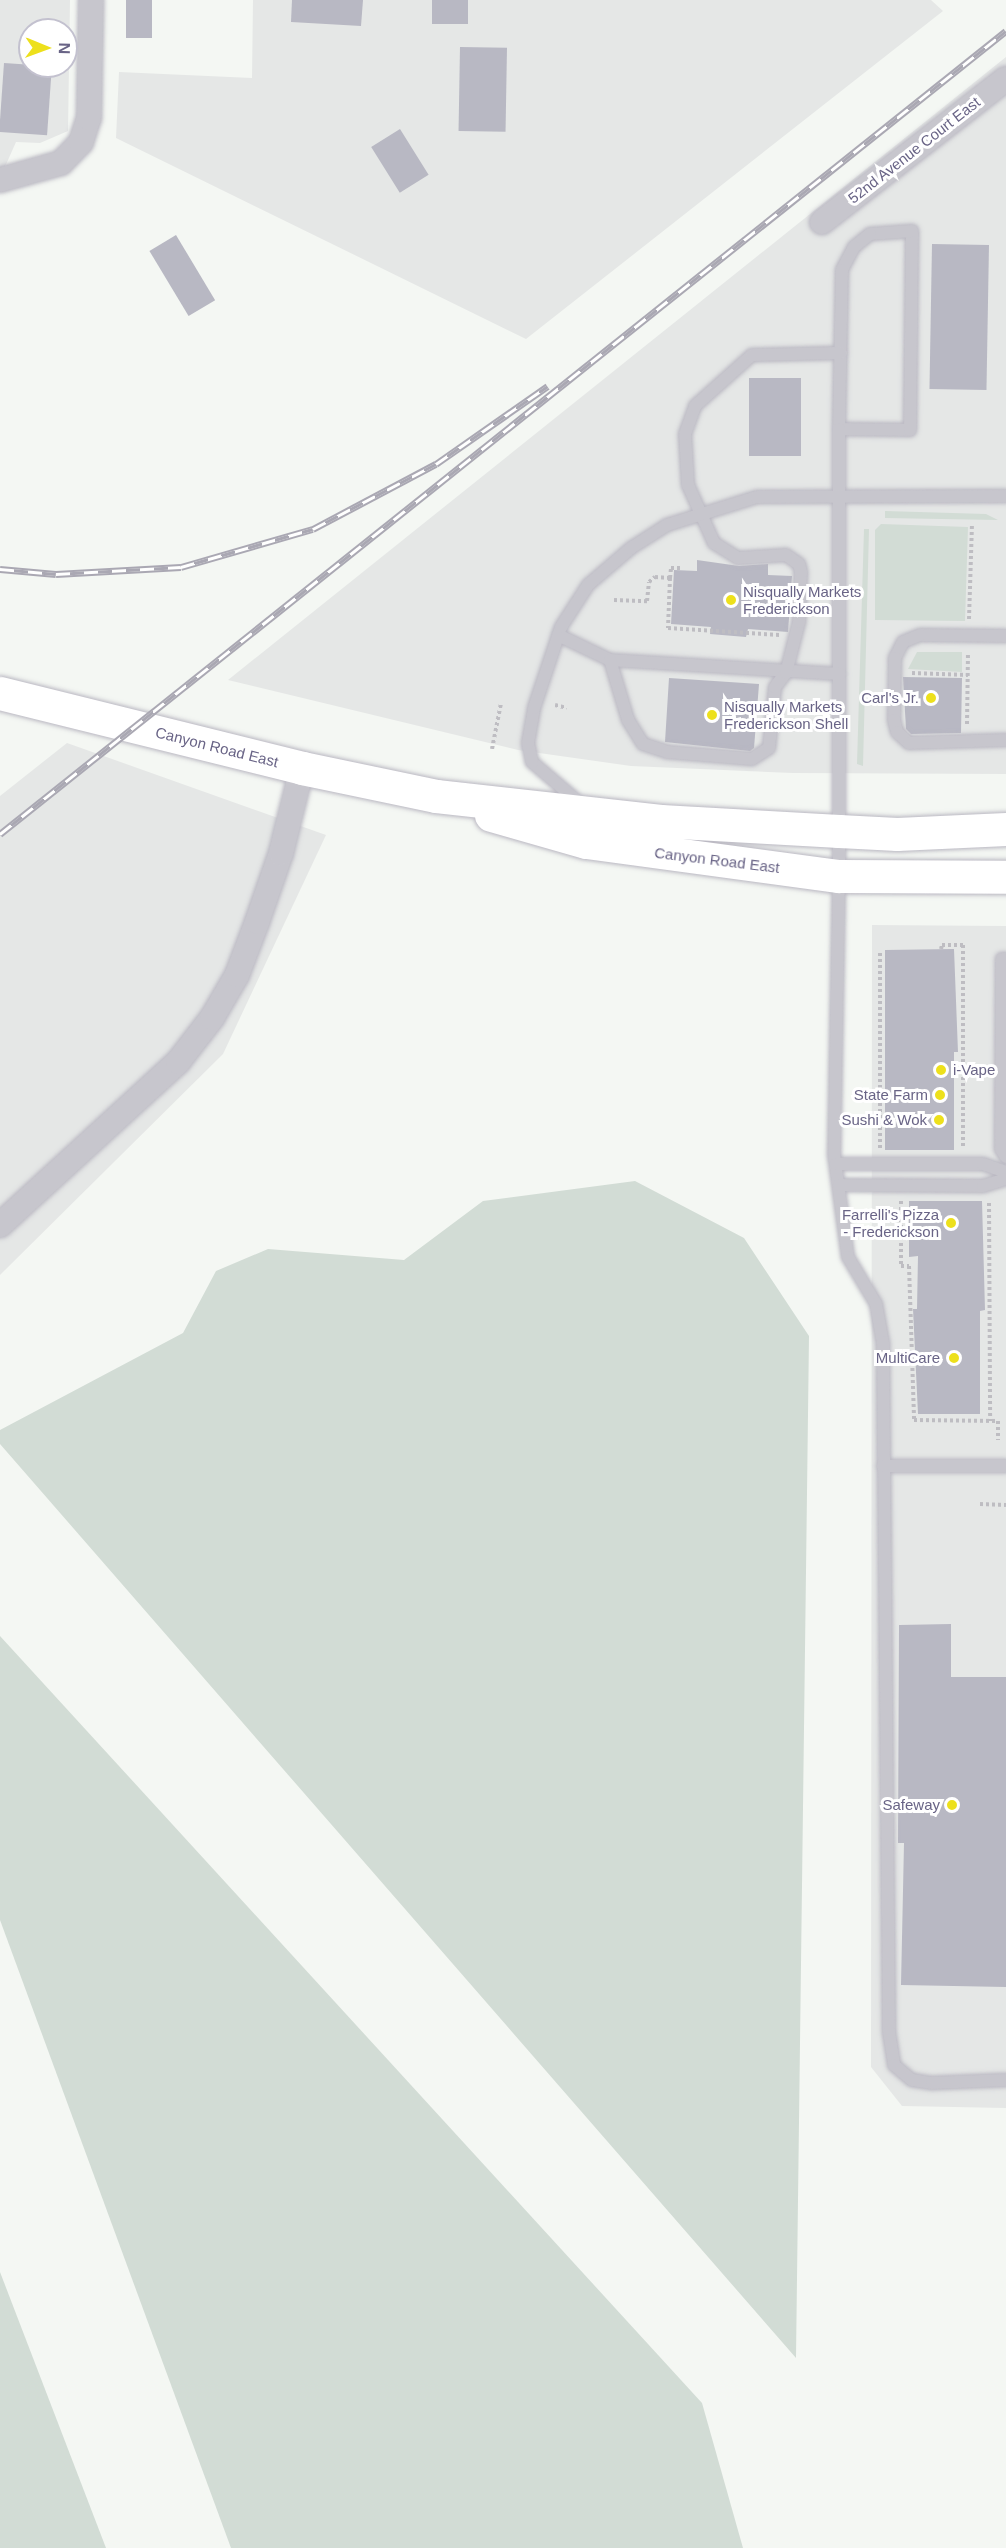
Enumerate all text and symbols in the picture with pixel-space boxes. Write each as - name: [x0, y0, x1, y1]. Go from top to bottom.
- north arrow: [18, 18, 78, 78]
- text: N: [56, 42, 73, 54]
- street label: 52nd Avenue Court East: [844, 93, 984, 207]
- place label: Nisqually Markets Frederickson: [743, 582, 861, 617]
- marker: Nisqually Markets Frederickson: [724, 593, 738, 607]
- place label: Carl's Jr.: [861, 689, 919, 707]
- marker: Carl's Jr.: [924, 691, 938, 705]
- place label: Nisqually Markets Frederickson Shell: [724, 697, 848, 732]
- marker: Nisqually Markets Frederickson Shell: [705, 708, 719, 722]
- street label: Canyon Road East: [154, 723, 280, 771]
- street label: Canyon Road East: [653, 843, 781, 877]
- place label: i-Vape: [953, 1061, 995, 1079]
- marker: i-Vape: [934, 1063, 948, 1077]
- place label: State Farm: [854, 1086, 928, 1104]
- marker: State Farm: [933, 1088, 947, 1102]
- place label: Sushi & Wok: [841, 1111, 927, 1129]
- marker: Sushi & Wok: [932, 1113, 946, 1127]
- place label: Farrelli's Pizza - Frederickson: [842, 1205, 939, 1240]
- marker: Farrelli's Pizza - Frederickson: [944, 1216, 958, 1230]
- place label: MultiCare: [876, 1349, 940, 1367]
- marker: MultiCare: [945, 1349, 963, 1367]
- place label: Safeway: [882, 1796, 940, 1814]
- marker: Safeway: [945, 1798, 959, 1812]

